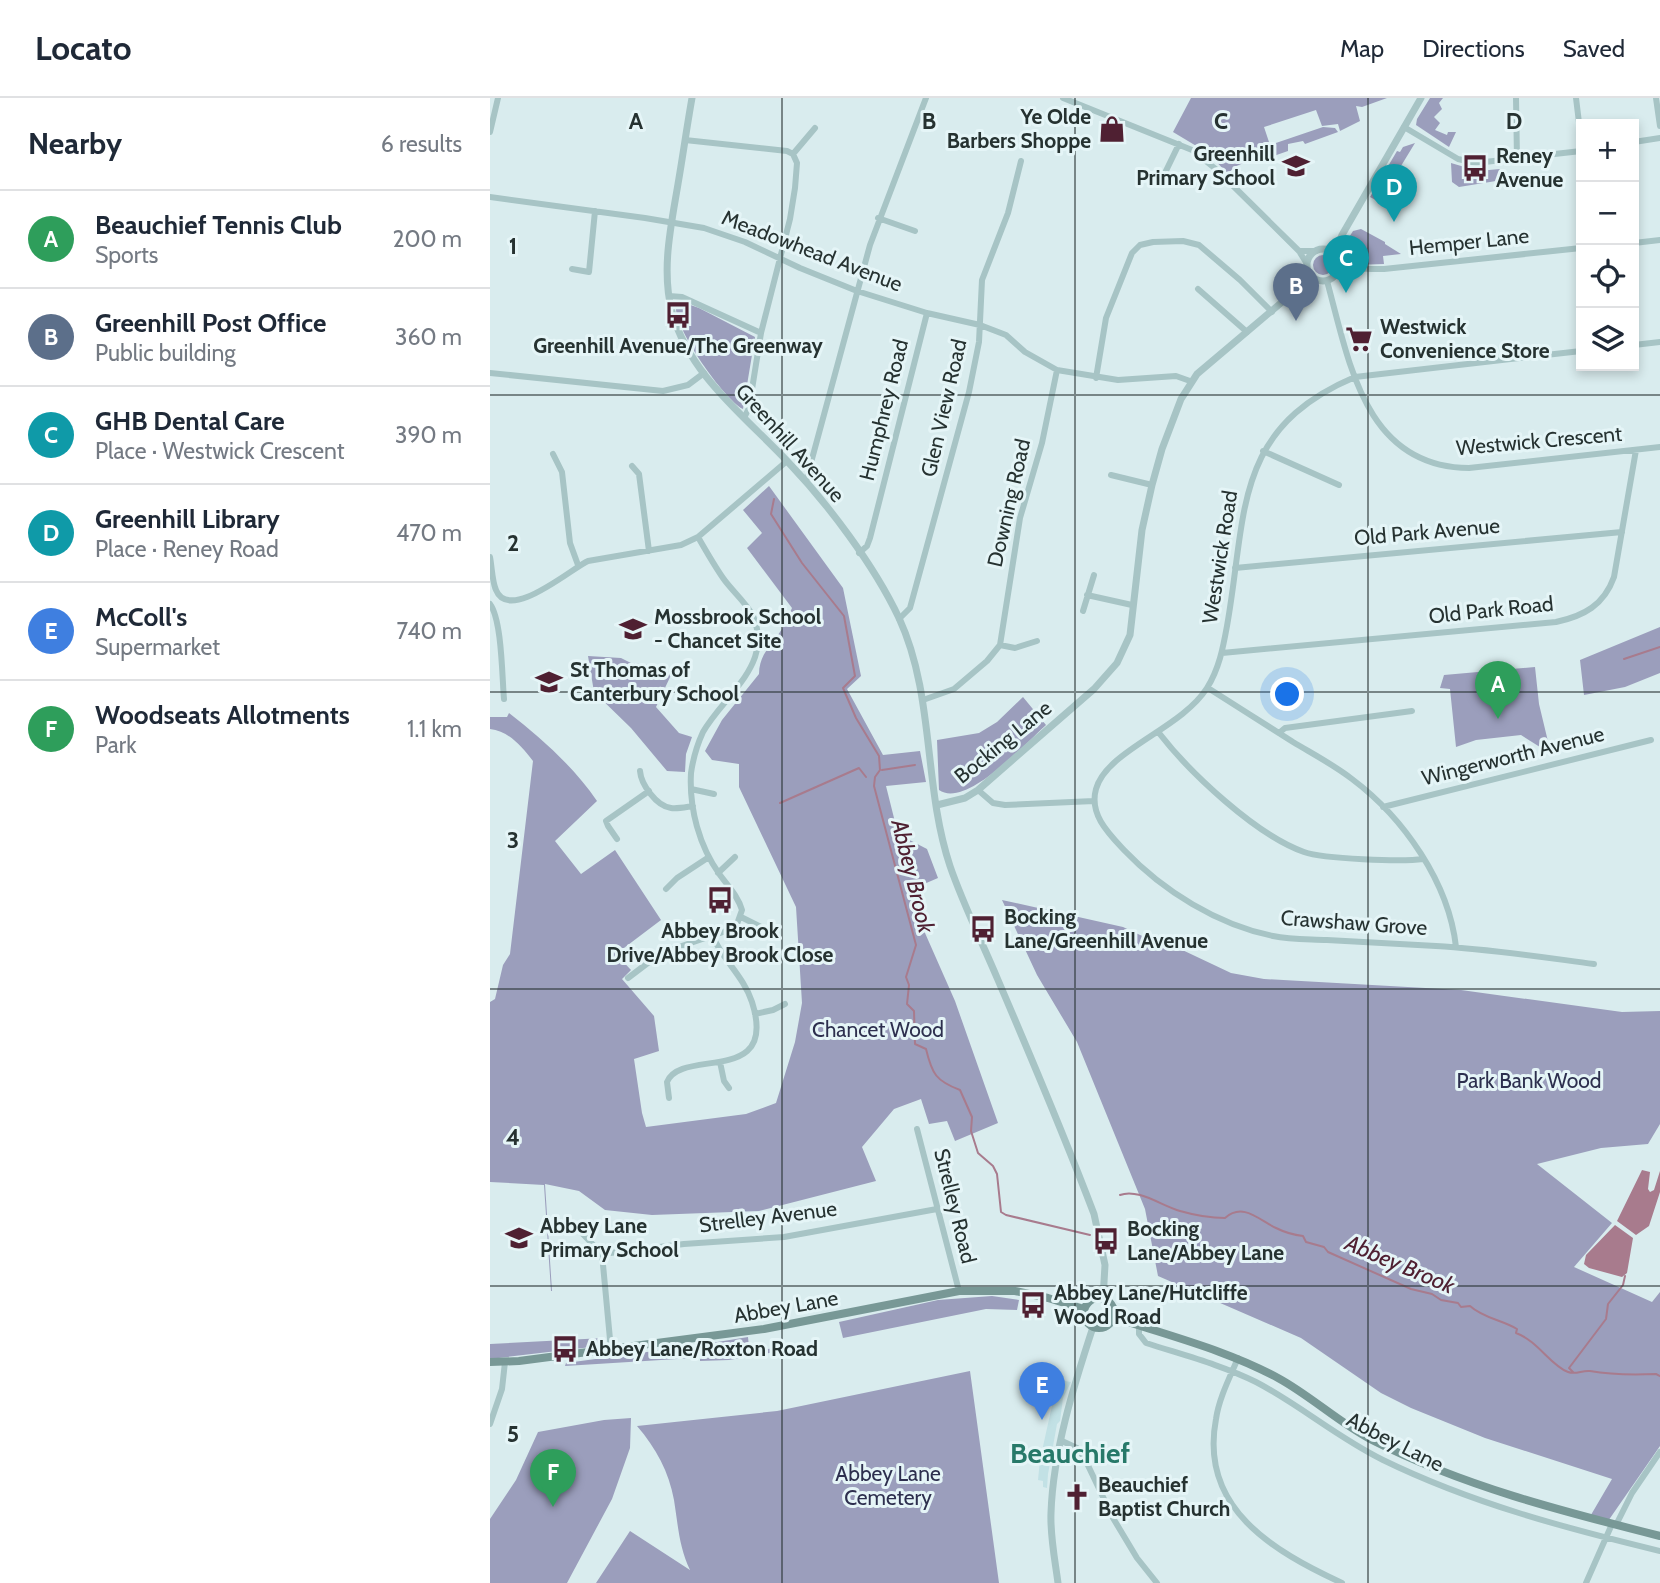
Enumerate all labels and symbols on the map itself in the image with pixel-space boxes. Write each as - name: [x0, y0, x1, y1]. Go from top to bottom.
- place label: Ye Olde Barbers Shoppe: [947, 104, 1091, 153]
- text: A: [629, 107, 644, 135]
- text: B: [922, 107, 936, 135]
- text: C: [1214, 107, 1228, 135]
- text: D: [1506, 107, 1522, 135]
- shop icon: Ye Olde Barbers Shoppe: [1097, 114, 1127, 144]
- place label: Greenhill Primary School: [1136, 141, 1275, 190]
- place label: Reney Avenue: [1496, 143, 1564, 192]
- school or university icon: Greenhill Primary School: [1281, 151, 1311, 181]
- bus stop icon: Reney Avenue: [1460, 153, 1490, 183]
- pin: D: [1371, 164, 1417, 222]
- street label: Meadowhead Avenue: [718, 205, 906, 297]
- street label: Hemper Lane: [1408, 223, 1530, 260]
- text: 1: [509, 232, 517, 260]
- pin: C: [1323, 235, 1369, 293]
- pin: B: [1273, 263, 1319, 321]
- bus stop icon: Greenhill Avenue/The Greenway: [663, 300, 693, 330]
- place label: Westwick Convenience Store: [1380, 314, 1550, 363]
- supermarket icon: Westwick Convenience Store: [1344, 324, 1374, 354]
- place label: Greenhill Avenue/The Greenway: [533, 333, 824, 358]
- street label: Humphrey Road: [854, 337, 913, 483]
- street label: Glen View Road: [916, 337, 971, 479]
- street label: Greenhill Avenue: [731, 378, 850, 507]
- street label: Westwick Crescent: [1455, 421, 1623, 460]
- street label: Downing Road: [982, 437, 1035, 569]
- street label: Westwick Road: [1197, 489, 1242, 625]
- street label: Old Park Avenue: [1353, 513, 1501, 550]
- text: 2: [507, 529, 519, 557]
- street label: Old Park Road: [1427, 591, 1555, 628]
- place label: Mossbrook School - Chancet Site: [654, 604, 822, 653]
- school or university icon: Mossbrook School - Chancet Site: [618, 614, 648, 644]
- place label: St Thomas of Canterbury School: [570, 657, 739, 706]
- pin: A: [1475, 661, 1521, 719]
- school or university icon: St Thomas of Canterbury School: [534, 667, 564, 697]
- your location: [1270, 677, 1304, 711]
- street label: Bocking Lane: [949, 695, 1056, 788]
- street label: Wingerworth Avenue: [1419, 721, 1607, 790]
- water label: Abbey Brook: [885, 815, 941, 937]
- text: 3: [507, 826, 519, 854]
- bus stop icon: Abbey Brook Drive/Abbey Brook Close: [705, 885, 735, 915]
- place label: Bocking Lane/Greenhill Avenue: [1004, 904, 1208, 953]
- street label: Crawshaw Grove: [1280, 905, 1428, 940]
- bus stop icon: Bocking Lane/Greenhill Avenue: [968, 914, 998, 944]
- place label: Abbey Brook Drive/Abbey Brook Close: [607, 918, 834, 967]
- park label: Chancet Wood: [812, 1017, 944, 1042]
- park label: Park Bank Wood: [1457, 1068, 1601, 1093]
- text: 4: [506, 1123, 520, 1151]
- street label: Strelley Road: [929, 1146, 982, 1266]
- street label: Strelley Avenue: [698, 1196, 838, 1237]
- place label: Abbey Lane Primary School: [540, 1213, 679, 1262]
- place label: Bocking Lane/Abbey Lane: [1127, 1216, 1284, 1265]
- school or university icon: Abbey Lane Primary School: [504, 1223, 534, 1253]
- bus stop icon: Bocking Lane/Abbey Lane: [1091, 1226, 1121, 1256]
- water label: Abbey Brook: [1340, 1228, 1460, 1300]
- place label: Abbey Lane/Hutcliffe Wood Road: [1054, 1280, 1248, 1329]
- street label: Abbey Lane: [732, 1285, 840, 1328]
- bus stop icon: Abbey Lane/Hutcliffe Wood Road: [1018, 1290, 1048, 1320]
- bus stop icon: Abbey Lane/Roxton Road: [550, 1334, 580, 1364]
- place label: Abbey Lane/Roxton Road: [586, 1336, 818, 1361]
- pin: E: [1019, 1362, 1065, 1420]
- street label: Abbey Lane: [1343, 1407, 1448, 1477]
- text: 5: [507, 1420, 519, 1448]
- district label: Beauchief: [1010, 1436, 1131, 1470]
- pin: F: [530, 1449, 576, 1507]
- park label: Abbey Lane Cemetery: [835, 1461, 941, 1510]
- place label: Beauchief Baptist Church: [1098, 1472, 1230, 1521]
- church icon: Beauchief Baptist Church: [1062, 1482, 1092, 1512]

